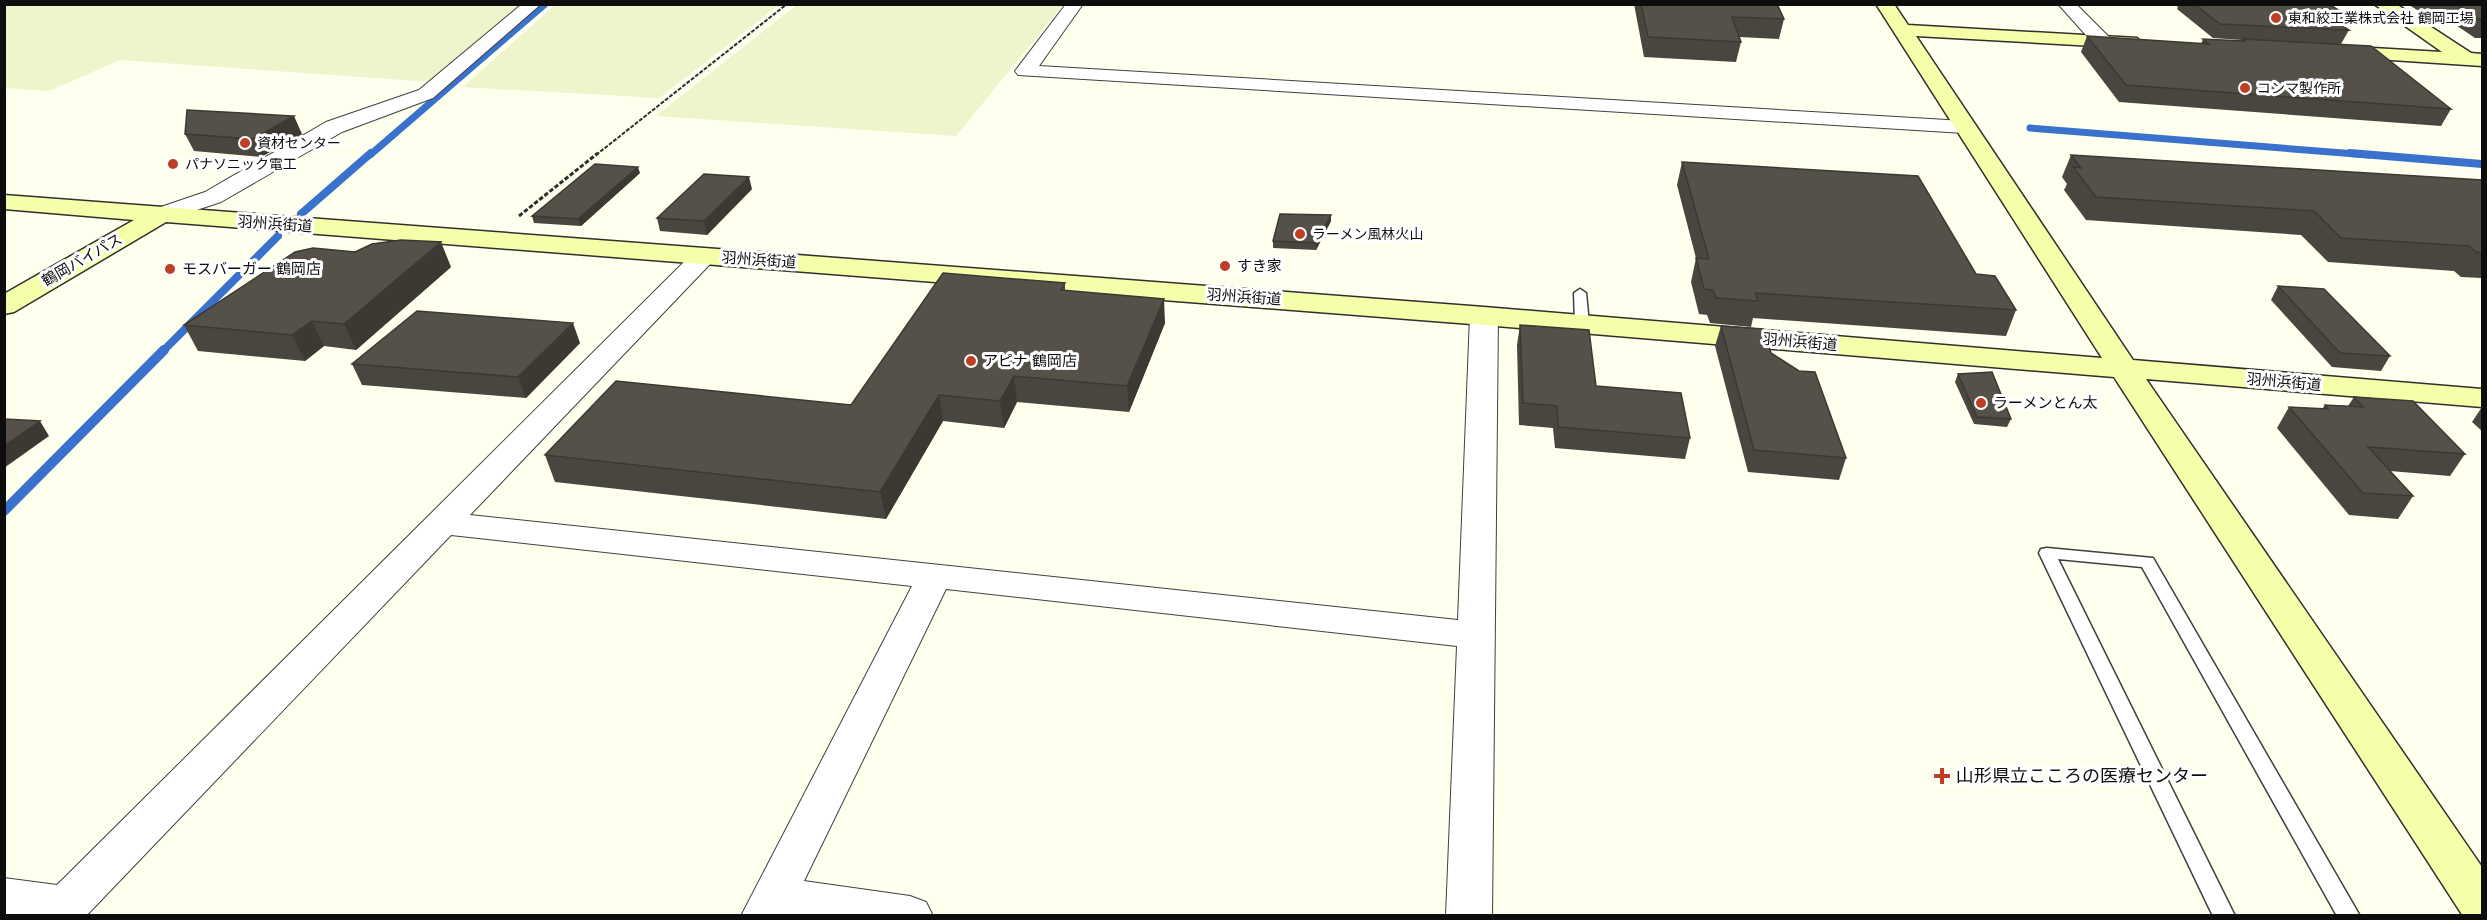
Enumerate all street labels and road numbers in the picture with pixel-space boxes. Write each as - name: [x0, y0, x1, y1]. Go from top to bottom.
- street label: 羽州浜街道: [237, 211, 313, 236]
- street label: 鶴岡バイパス: [38, 229, 125, 290]
- street label: 羽州浜街道: [721, 247, 797, 272]
- street label: 羽州浜街道: [1206, 284, 1282, 309]
- street label: 羽州浜街道: [1762, 329, 1838, 354]
- street label: 羽州浜街道: [2246, 369, 2322, 394]

